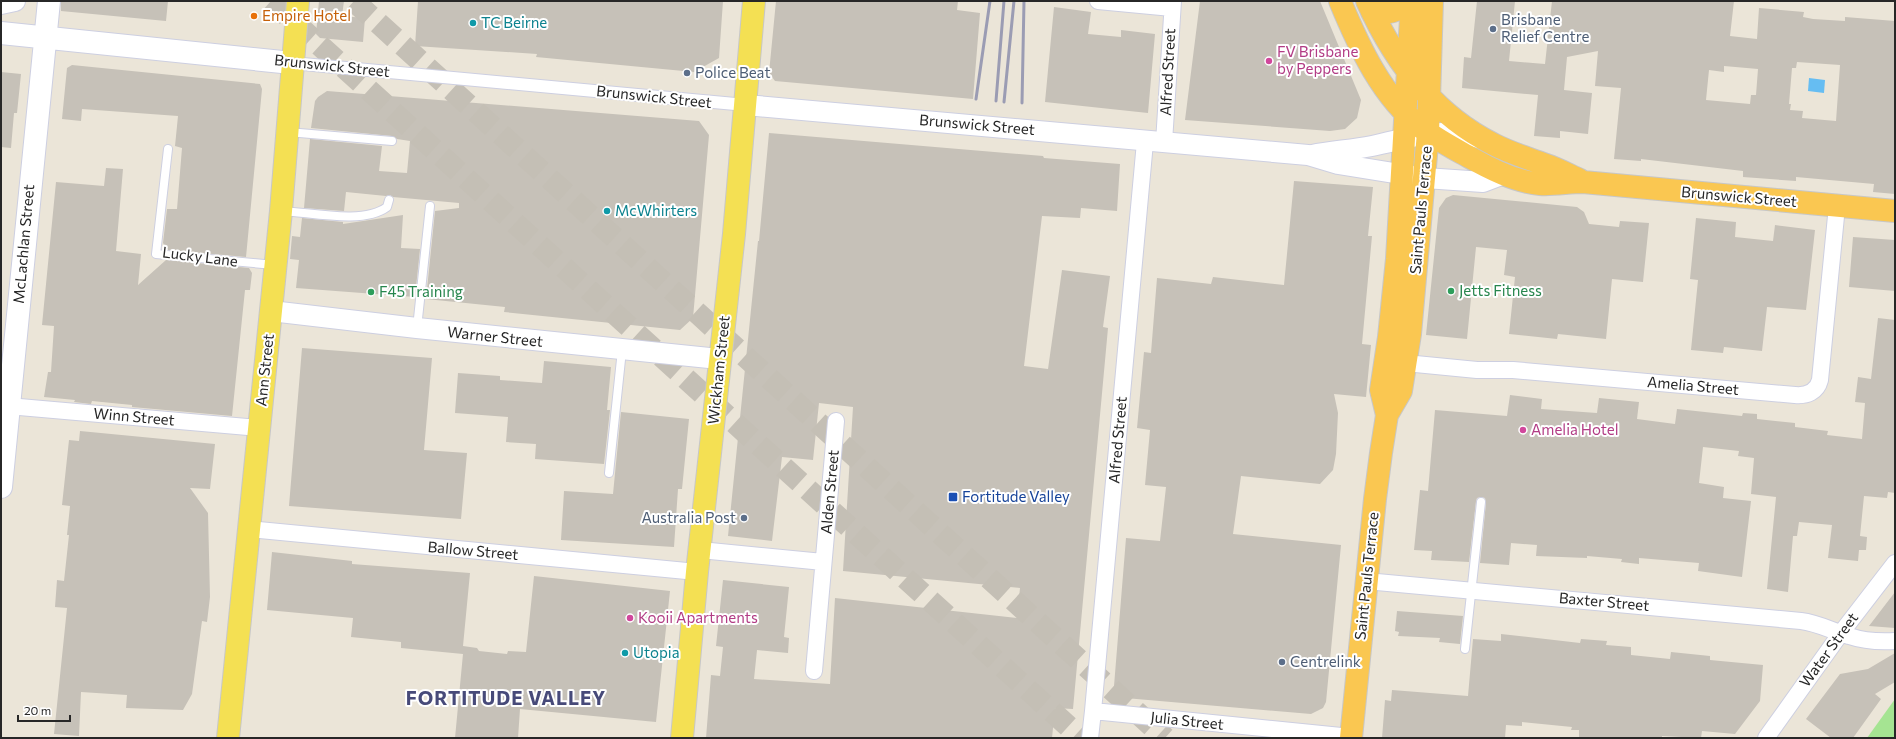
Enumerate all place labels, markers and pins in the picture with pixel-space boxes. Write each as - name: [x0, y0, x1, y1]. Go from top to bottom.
- place label: Empire Hotel: [262, 6, 351, 24]
- place label: Brisbane Relief Centre: [1501, 10, 1589, 45]
- marker: Empire Hotel: [249, 11, 259, 21]
- place label: TC Beirne: [481, 13, 547, 31]
- marker: TC Beirne: [468, 18, 478, 28]
- marker: Brisbane Relief Centre: [1488, 24, 1498, 34]
- place label: FV Brisbane by Peppers: [1277, 42, 1358, 77]
- marker: FV Brisbane by Peppers: [1264, 56, 1274, 66]
- place label: Police Beat: [695, 63, 771, 81]
- marker: Police Beat: [682, 68, 692, 78]
- place label: McWhirters: [615, 201, 697, 219]
- marker: McWhirters: [602, 206, 612, 216]
- place label: Jetts Fitness: [1459, 281, 1542, 299]
- place label: F45 Training: [379, 282, 463, 300]
- marker: Jetts Fitness: [1446, 286, 1456, 296]
- marker: F45 Training: [366, 287, 376, 297]
- place label: Amelia Hotel: [1531, 420, 1619, 438]
- marker: Amelia Hotel: [1518, 425, 1528, 435]
- place label: Fortitude Valley: [962, 487, 1070, 505]
- marker: Fortitude Valley: [947, 491, 959, 503]
- place label: Australia Post: [642, 508, 736, 526]
- marker: Australia Post: [739, 513, 749, 523]
- place label: Kooii Apartments: [638, 608, 758, 626]
- marker: Kooii Apartments: [625, 613, 635, 623]
- place label: Utopia: [633, 643, 680, 661]
- marker: Utopia: [620, 648, 630, 658]
- place label: Centrelink: [1290, 652, 1361, 670]
- marker: Centrelink: [1277, 657, 1287, 667]

